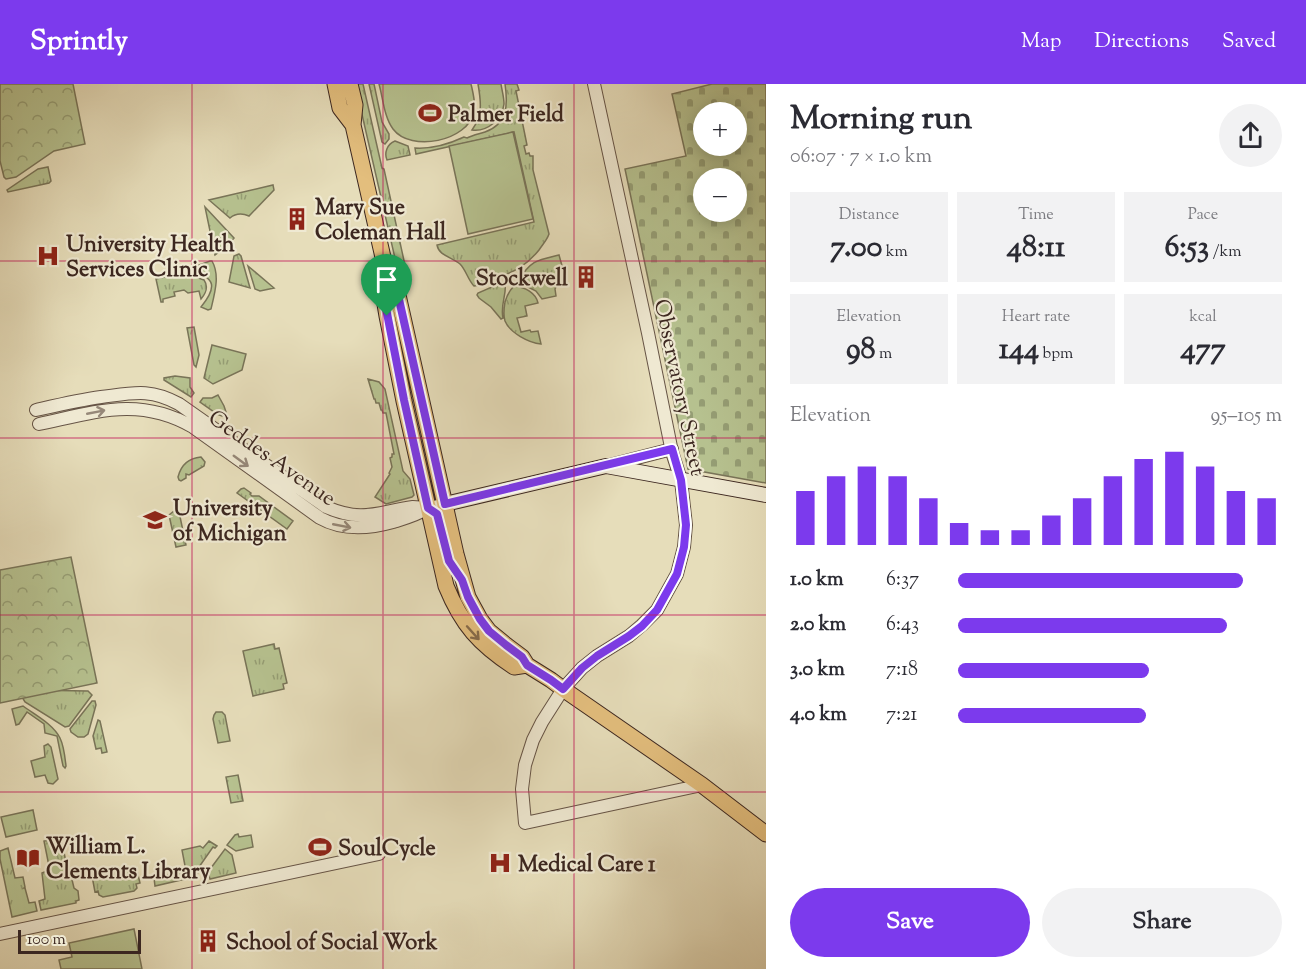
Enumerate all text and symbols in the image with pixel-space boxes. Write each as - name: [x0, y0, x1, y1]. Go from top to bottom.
- text: Sprintly: [30, 22, 128, 62]
- text: Map: [1021, 27, 1061, 57]
- text: Directions: [1094, 27, 1189, 57]
- text: Saved: [1222, 27, 1276, 57]
- text: Morning run: [790, 96, 972, 144]
- sports icon: Palmer Field: [417, 100, 443, 126]
- place label: Palmer Field: [448, 100, 565, 132]
- map controls: [693, 102, 747, 222]
- button: +: [693, 102, 747, 156]
- button: share: [1219, 104, 1282, 167]
- text: 06:07 · 7 × 1.0 km: [790, 143, 932, 172]
- button: −: [693, 168, 747, 222]
- place label: Mary Sue Coleman Hall: [315, 193, 447, 250]
- text: Distance: [839, 204, 899, 227]
- text: Time: [1018, 204, 1054, 227]
- text: Pace: [1188, 204, 1218, 227]
- building icon: Mary Sue Coleman Hall: [284, 206, 310, 232]
- text: 7.00: [830, 227, 882, 270]
- text: 48:11: [1007, 227, 1065, 270]
- text: 6:53: [1164, 227, 1209, 270]
- place label: University Health Services Clinic: [66, 230, 235, 287]
- text: km: [882, 241, 908, 264]
- text: /km: [1209, 241, 1242, 264]
- hospital icon: University Health Services Clinic: [35, 243, 61, 269]
- pin: [361, 254, 412, 316]
- icon: arrive: [370, 263, 403, 296]
- place label: Stockwell: [476, 264, 569, 296]
- building icon: Stockwell: [573, 264, 599, 290]
- street label: Observatory Street: [644, 296, 712, 479]
- text: Elevation: [837, 306, 901, 329]
- text: Heart rate: [1002, 306, 1070, 329]
- text: kcal: [1189, 306, 1217, 329]
- text: 98: [846, 329, 875, 372]
- text: 144: [999, 329, 1039, 372]
- text: 477: [1180, 329, 1226, 372]
- text: m: [875, 343, 892, 366]
- text: bpm: [1039, 343, 1073, 366]
- text: Elevation: [790, 402, 871, 431]
- text: 95–105 m: [1211, 402, 1282, 431]
- street label: Geddes Avenue: [201, 403, 342, 516]
- one-way arrow: [86, 406, 106, 417]
- one-way arrow: [232, 455, 248, 467]
- place label: University of Michigan: [173, 494, 286, 551]
- school or university icon: University of Michigan: [142, 507, 168, 533]
- one-way arrow: [332, 521, 351, 532]
- text: 1.0 km: [790, 566, 844, 595]
- text: 6:37: [886, 566, 919, 595]
- text: 2.0 km: [790, 611, 846, 640]
- text: 6:43: [886, 611, 919, 640]
- one-way arrow: [466, 625, 480, 640]
- text: 3.0 km: [790, 656, 845, 685]
- text: 7:18: [886, 656, 918, 685]
- text: 4.0 km: [790, 701, 847, 730]
- text: 7:21: [886, 701, 917, 730]
- place label: William L. Clements Library: [46, 832, 210, 889]
- sports icon: SoulCycle: [307, 834, 333, 860]
- place label: SoulCycle: [338, 834, 436, 866]
- library icon: William L. Clements Library: [15, 845, 41, 871]
- hospital icon: Medical Care 1: [487, 850, 513, 876]
- place label: Medical Care 1: [518, 850, 656, 882]
- button: Save: [790, 888, 1030, 957]
- button: Share: [1042, 888, 1282, 957]
- scale bar: [18, 927, 141, 954]
- building icon: School of Social Work: [195, 928, 221, 954]
- place label: School of Social Work: [226, 928, 438, 960]
- text: 100 m: [27, 929, 66, 952]

